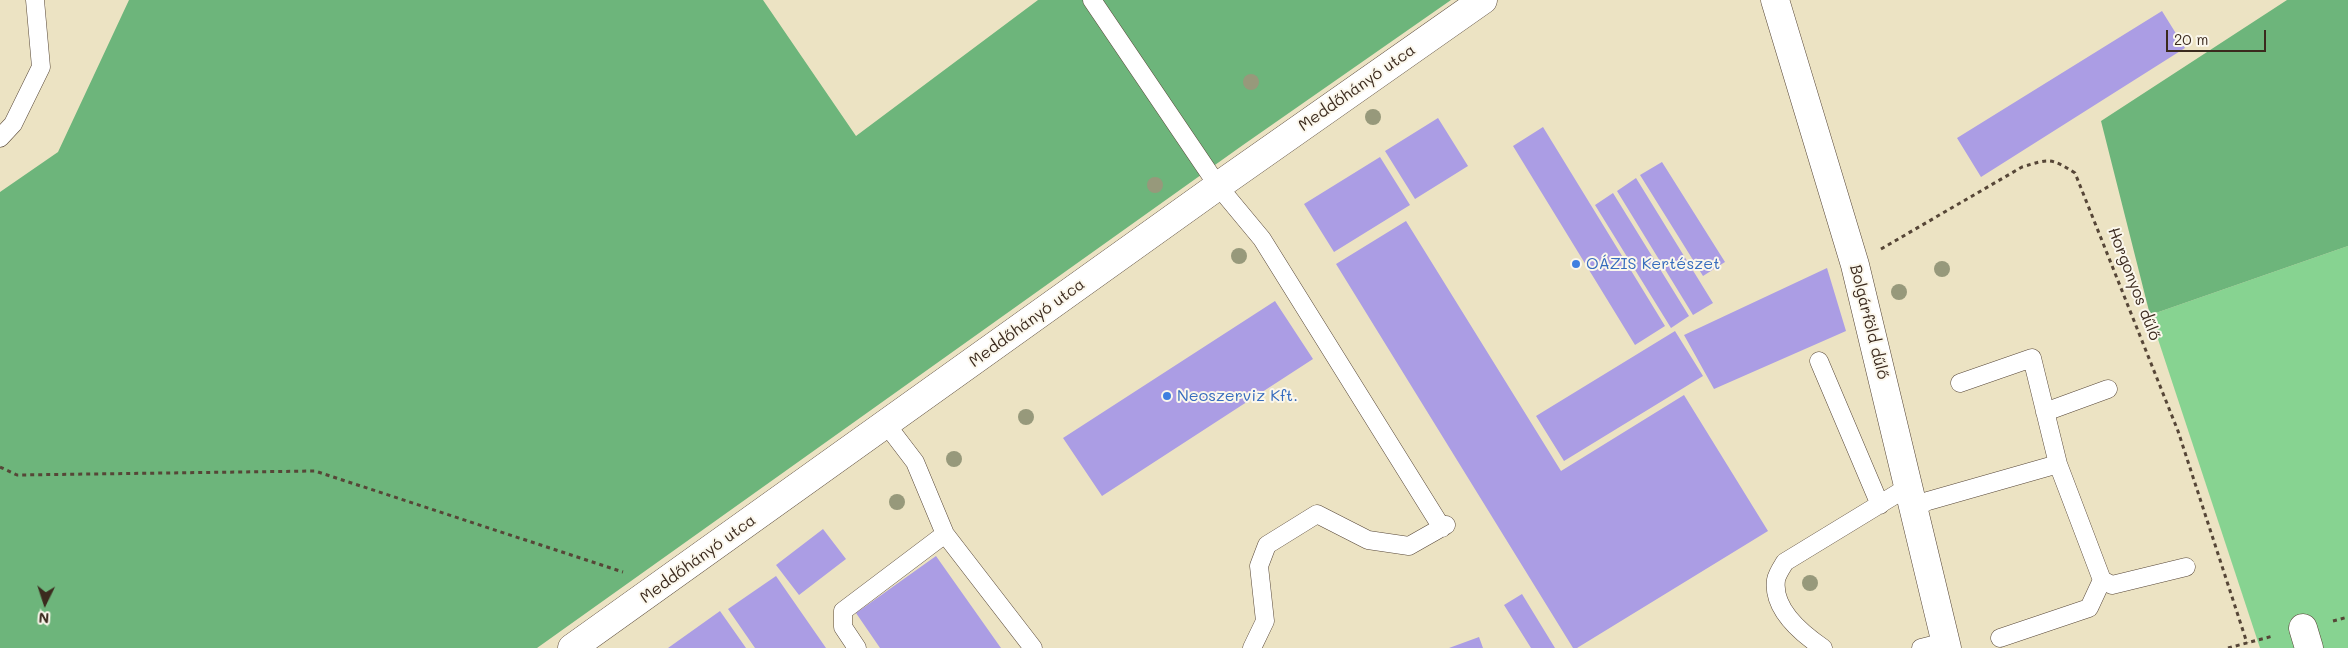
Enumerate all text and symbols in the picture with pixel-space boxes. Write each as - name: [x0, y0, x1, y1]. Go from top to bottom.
- scale bar: [2168, 20, 2268, 52]
- text: 20 m: [2174, 29, 2208, 49]
- street label: Meddőhányó utca: [1295, 40, 1419, 136]
- street label: Horgonyos dűlő: [2104, 225, 2164, 343]
- place label: OÁZIS Kertészet: [1586, 254, 1720, 274]
- marker: OÁZIS Kertészet: [1570, 258, 1582, 270]
- street label: Bolgárföld dűlő: [1845, 263, 1893, 381]
- street label: Meddőhányó utca: [965, 275, 1089, 371]
- place label: Neoszerviz Kft.: [1177, 386, 1298, 406]
- marker: Neoszerviz Kft.: [1161, 390, 1173, 402]
- street label: Meddőhányó utca: [636, 511, 760, 607]
- north arrow: [20, 578, 70, 628]
- text: N: [38, 609, 50, 628]

